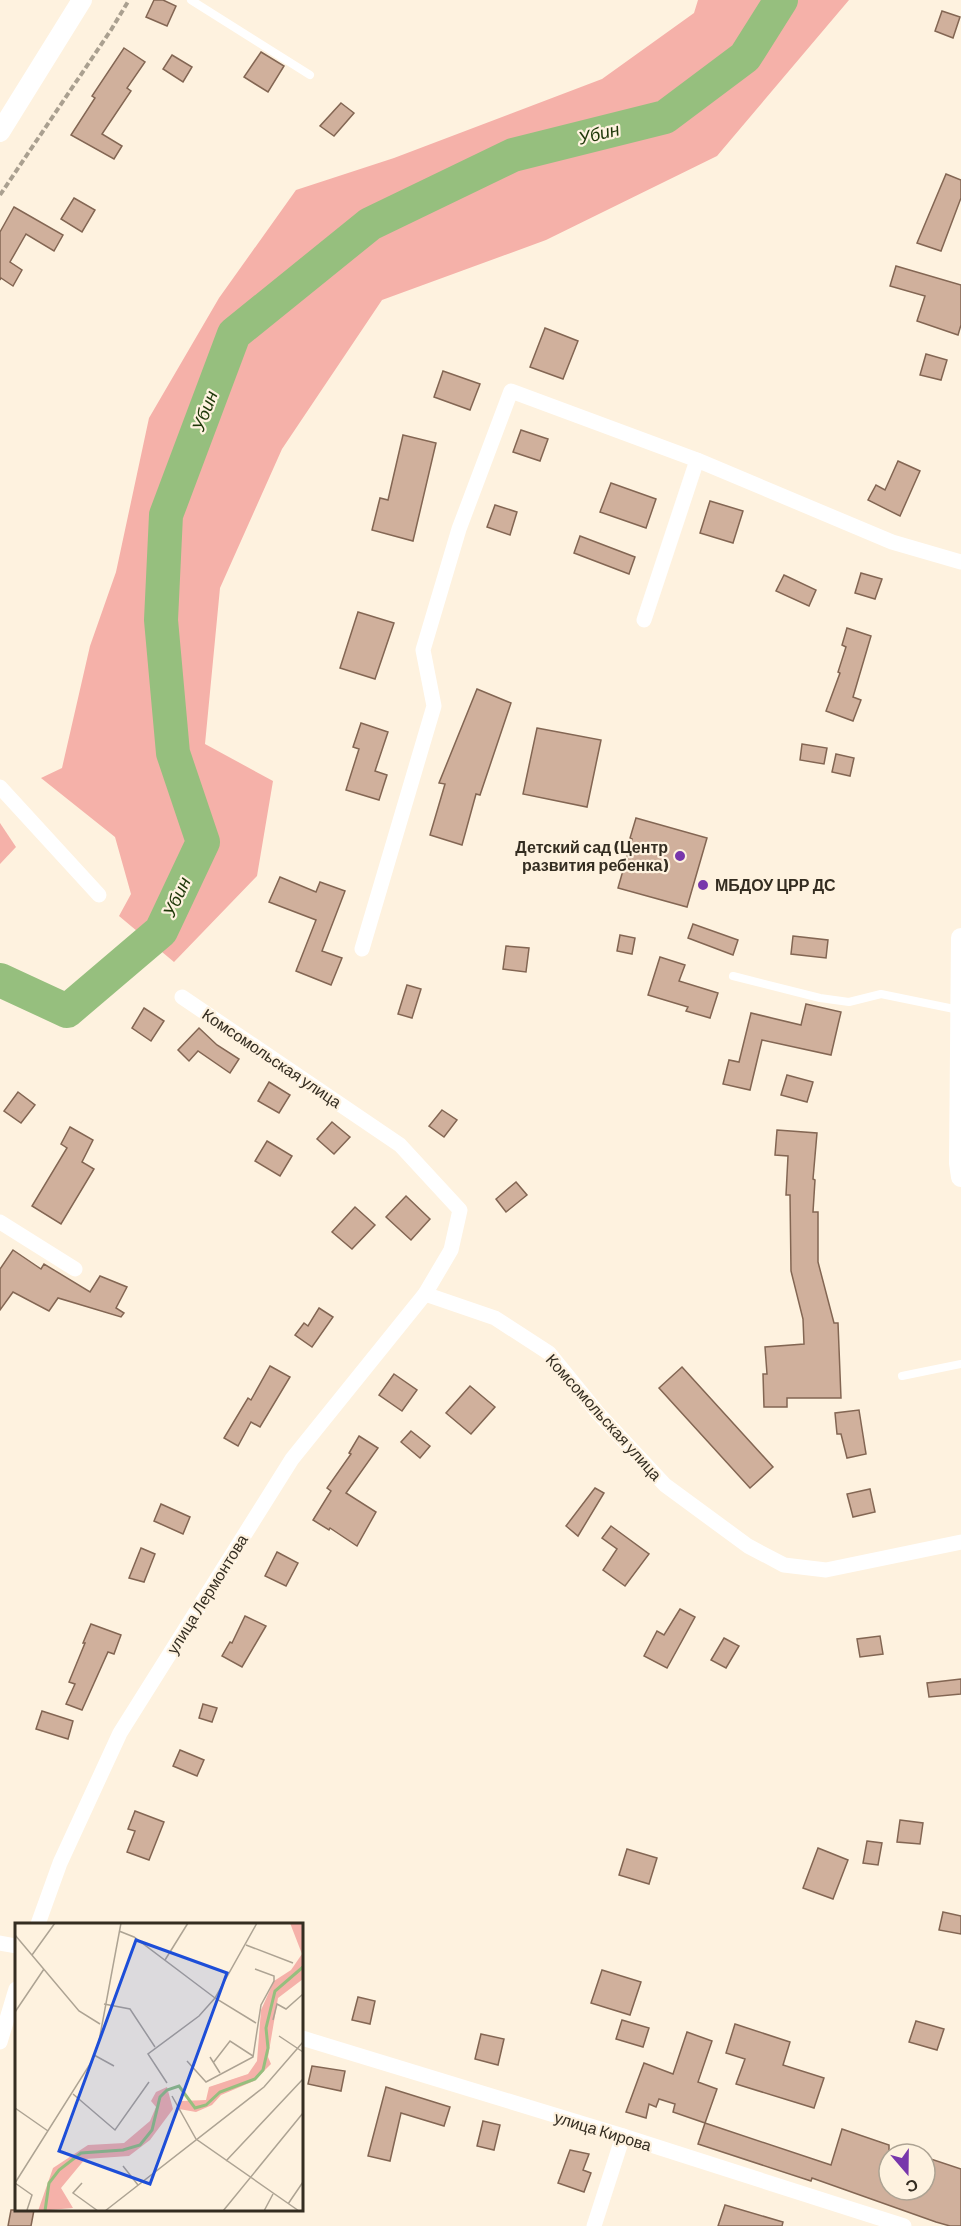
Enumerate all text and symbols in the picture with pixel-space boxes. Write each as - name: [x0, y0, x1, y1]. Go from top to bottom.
- water label: Убин: [575, 117, 622, 149]
- water label: Убин: [186, 387, 222, 435]
- place label: Детский сад (Центр развития ребенка): [515, 837, 668, 874]
- marker: Детский сад (Центр развития ребенка): [673, 849, 687, 863]
- water label: Убин: [157, 873, 195, 921]
- place label: МБДОУ ЦРР ДС: [715, 875, 836, 894]
- marker: МБДОУ ЦРР ДС: [696, 878, 710, 892]
- street label: Комсомольская улица: [199, 1004, 345, 1111]
- street label: Комсомольская улица: [543, 1350, 666, 1484]
- street label: улица Лермонтова: [162, 1530, 251, 1657]
- inset map: [15, 1923, 303, 2211]
- street label: улица Кирова: [552, 2107, 654, 2154]
- north arrow: [877, 2142, 937, 2202]
- text: С: [903, 2176, 921, 2198]

